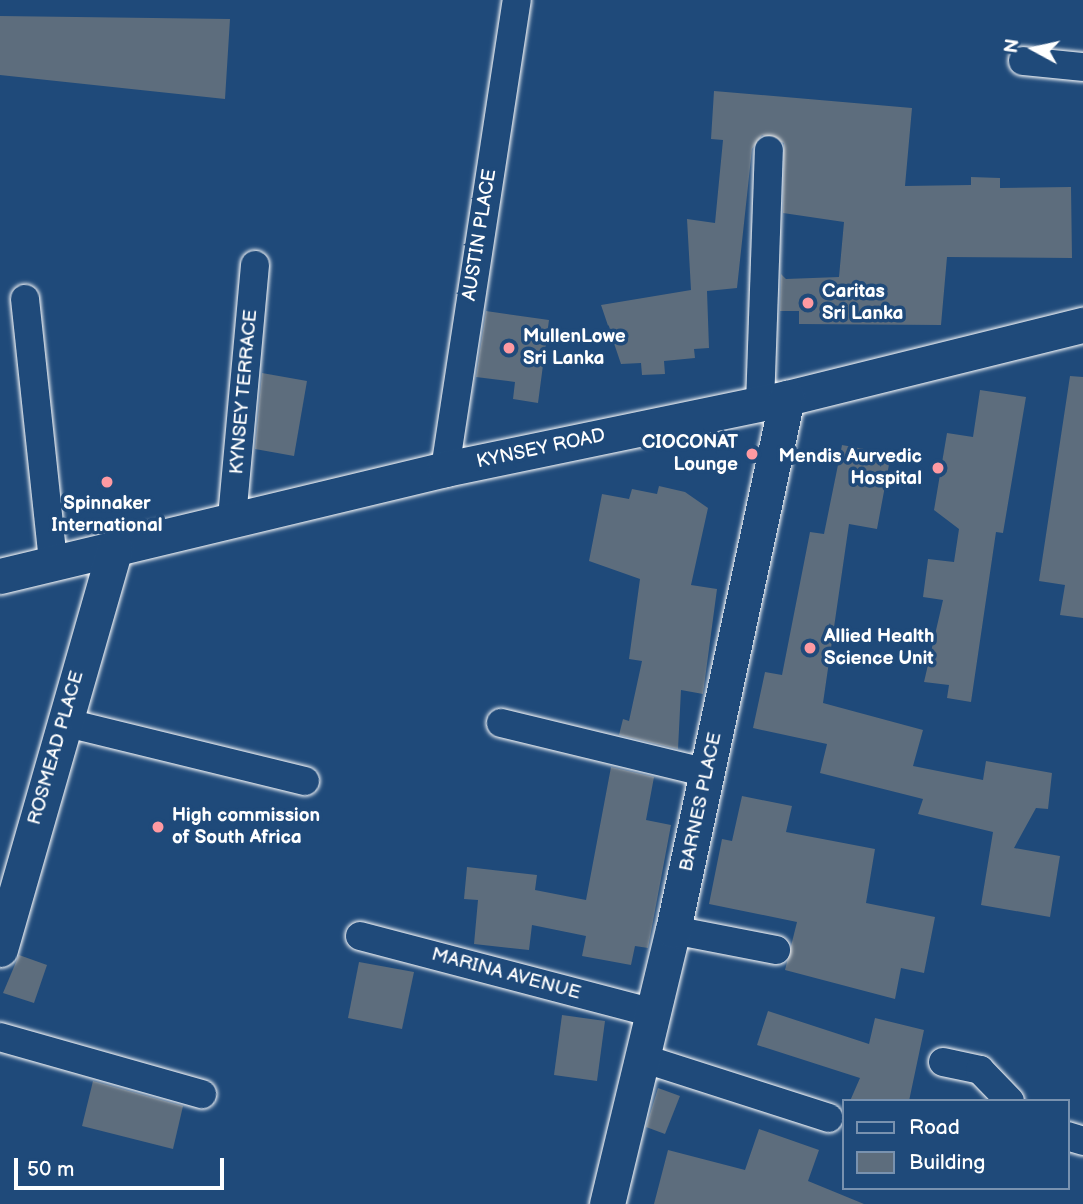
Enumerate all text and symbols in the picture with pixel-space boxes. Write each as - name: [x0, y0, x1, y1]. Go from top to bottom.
- north arrow: [999, 14, 1069, 84]
- text: N: [1000, 37, 1025, 55]
- street label: AUSTIN PLACE: [458, 168, 502, 302]
- place label: Caritas Sri Lanka: [822, 281, 904, 325]
- marker: Caritas Sri Lanka: [800, 295, 816, 311]
- street label: KYNSEY TERRACE: [225, 308, 263, 476]
- place label: MullenLowe Sri Lanka: [523, 326, 626, 370]
- marker: MullenLowe Sri Lanka: [501, 340, 517, 356]
- street label: KYNSEY ROAD: [475, 424, 607, 474]
- place label: CIOCONAT Lounge: [642, 432, 738, 476]
- marker: CIOCONAT Lounge: [744, 446, 760, 462]
- place label: Mendis Aurvedic Hospital: [778, 446, 922, 490]
- marker: Mendis Aurvedic Hospital: [928, 458, 948, 478]
- marker: Spinnaker International: [99, 474, 115, 490]
- place label: Spinnaker International: [51, 493, 163, 537]
- place label: Allied Health Science Unit: [824, 626, 934, 670]
- marker: Allied Health Science Unit: [802, 640, 818, 656]
- street label: ROSMEAD PLACE: [23, 668, 89, 828]
- street label: BARNES PLACE: [675, 730, 727, 874]
- place label: High commission of South Africa: [172, 805, 320, 849]
- marker: High commission of South Africa: [150, 819, 166, 835]
- street label: MARINA AVENUE: [429, 943, 583, 1005]
- legend: [842, 1099, 1069, 1190]
- text: Road: [909, 1115, 960, 1140]
- scale bar: [18, 1144, 228, 1188]
- text: Building: [909, 1150, 985, 1175]
- text: 50 m: [27, 1157, 74, 1182]

